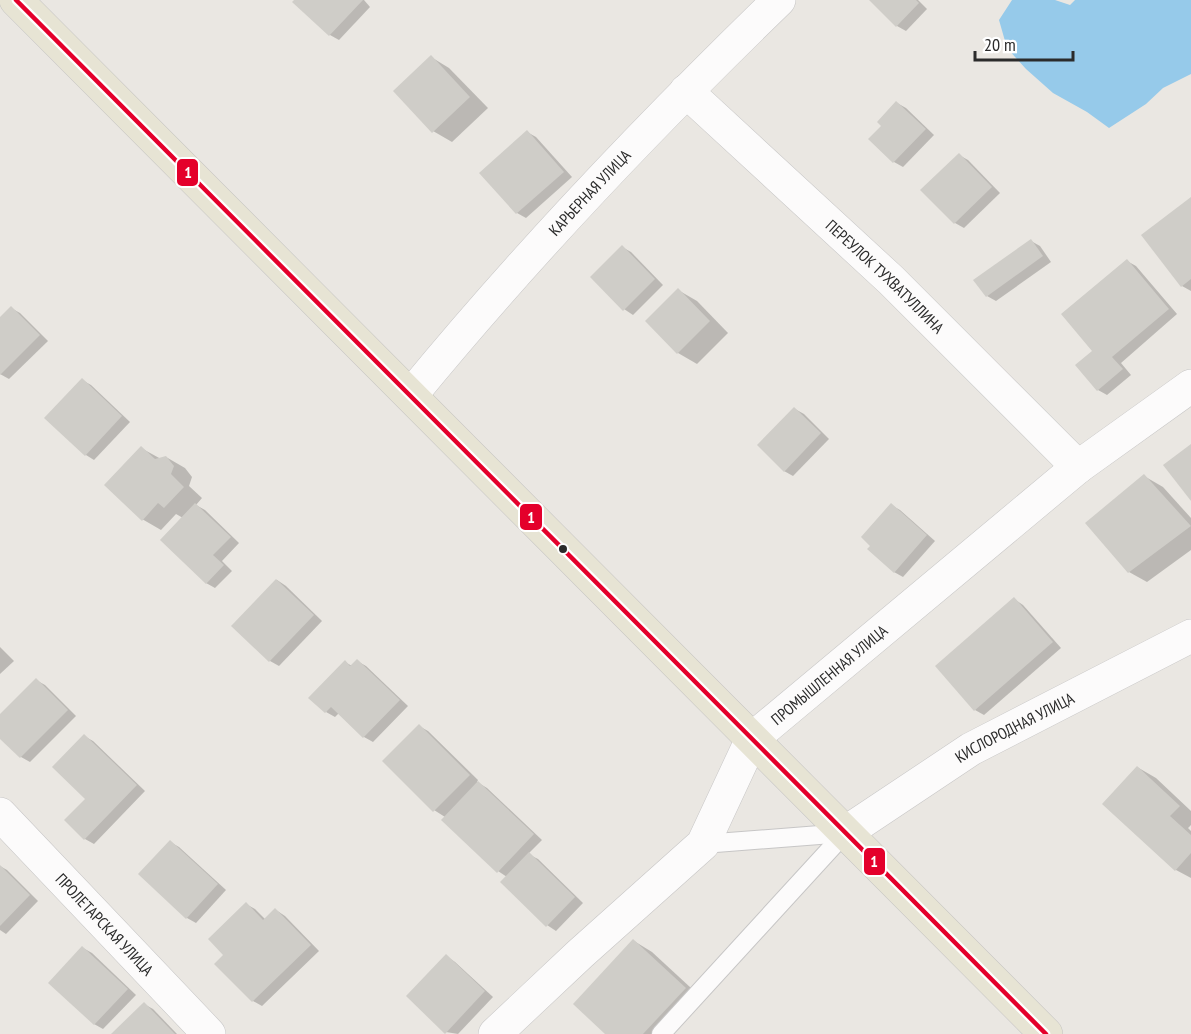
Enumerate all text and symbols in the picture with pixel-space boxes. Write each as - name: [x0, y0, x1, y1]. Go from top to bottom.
- scale bar: [975, 24, 1072, 62]
- text: 20 m: [984, 33, 1016, 56]
- street label: КАРЬЕРНАЯ УЛИЦА: [544, 145, 635, 240]
- line badge: 1: [176, 158, 199, 187]
- text: 1: [184, 162, 192, 182]
- street label: ПЕРЕУЛОК ТУХВАТУЛЛИНА: [822, 215, 949, 338]
- line badge: 1: [519, 503, 543, 531]
- text: 1: [527, 507, 535, 527]
- unlabelled marker: [557, 543, 569, 555]
- street label: ПРОМЫШЛЕННАЯ УЛИЦА: [767, 620, 892, 729]
- street label: КИСЛОРОДНАЯ УЛИЦА: [951, 688, 1078, 767]
- line badge: 1: [863, 847, 886, 876]
- text: 1: [870, 851, 878, 871]
- street label: ПРОЛЕТАРСКАЯ УЛИЦА: [51, 869, 158, 980]

